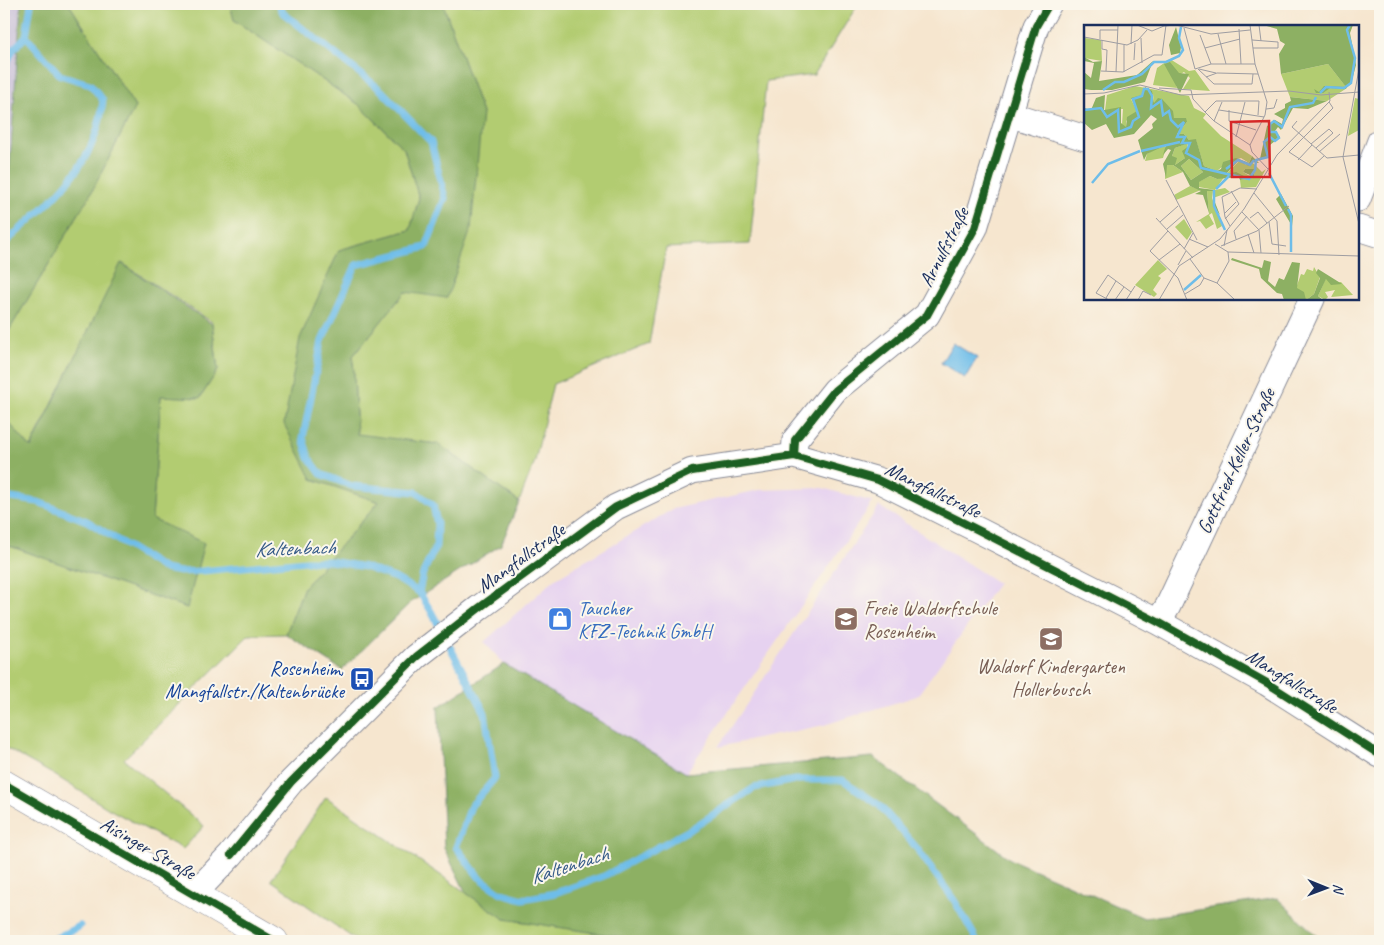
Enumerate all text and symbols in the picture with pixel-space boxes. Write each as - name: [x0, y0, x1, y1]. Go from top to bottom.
- inset map: [1084, 25, 1359, 300]
- street label: Arnulfstraße: [913, 202, 975, 291]
- street label: Gottfried-Keller-Straße: [1191, 383, 1281, 538]
- street label: Mangfallstraße: [881, 456, 986, 524]
- street label: Mangfallstraße: [472, 517, 571, 598]
- water label: Kaltenbach: [254, 534, 337, 562]
- place label: Taucher KFZ-Technik GmbH: [578, 596, 714, 644]
- place label: Freie Waldorfschule Rosenheim: [864, 596, 998, 644]
- shop icon: Taucher KFZ-Technik GmbH: [547, 606, 573, 632]
- school or university icon: Freie Waldorfschule Rosenheim: [833, 606, 859, 632]
- school or university icon: Waldorf Kindergarten Hollerbusch: [1038, 626, 1064, 652]
- street label: Mangfallstraße: [1242, 643, 1344, 720]
- place label: Waldorf Kindergarten Hollerbusch: [977, 654, 1126, 702]
- place label: Rosenheim, Mangfallstr./Kaltenbrücke: [165, 656, 345, 704]
- bus stop icon: Rosenheim, Mangfallstr./Kaltenbrücke: [349, 666, 375, 692]
- street label: Aisinger Straße: [96, 811, 201, 886]
- water label: Kaltenbach: [527, 840, 613, 890]
- north arrow: [1302, 862, 1352, 912]
- text: N: [1330, 884, 1347, 895]

